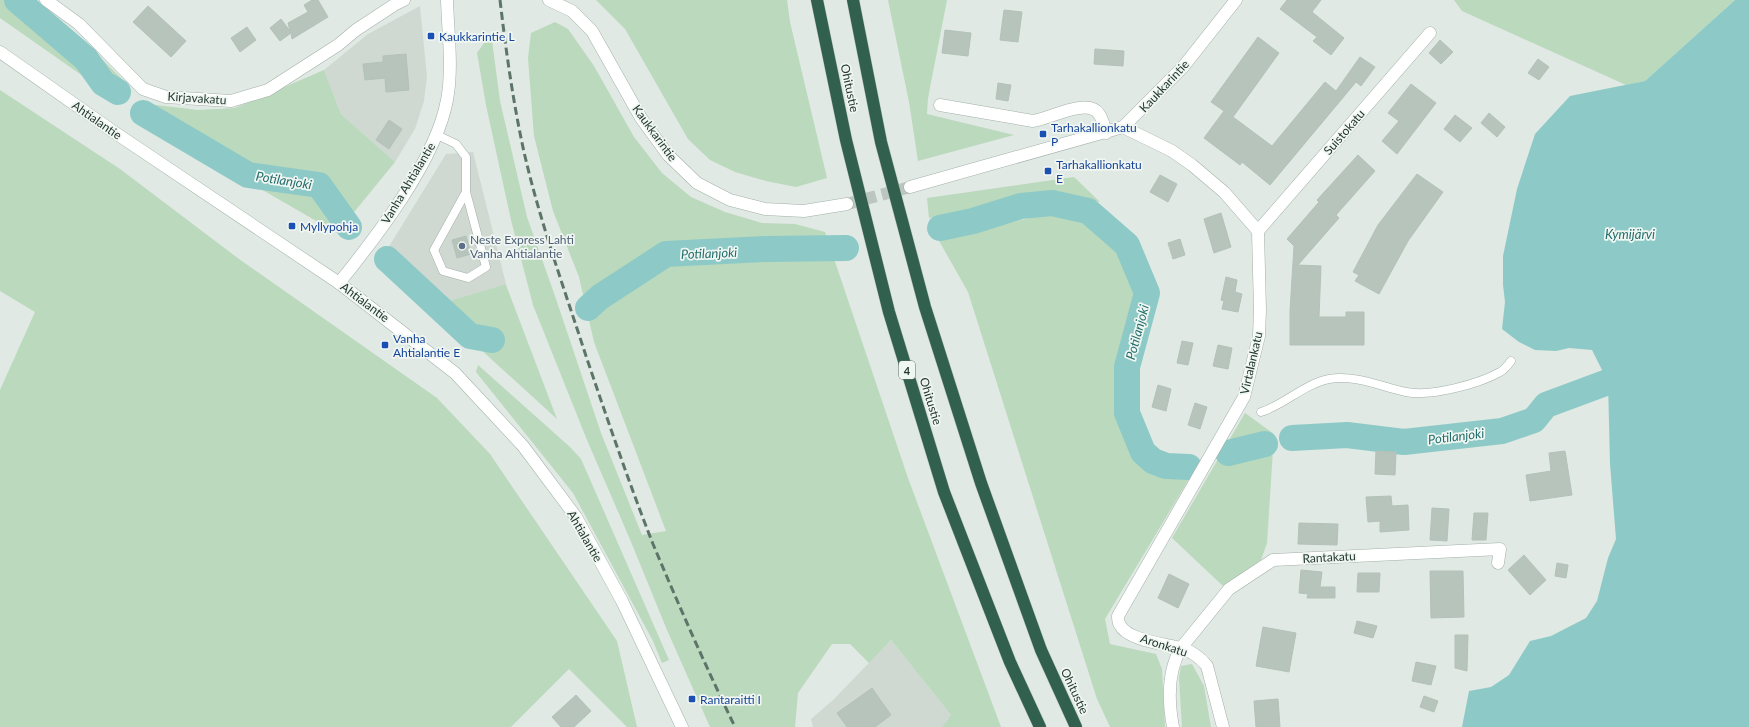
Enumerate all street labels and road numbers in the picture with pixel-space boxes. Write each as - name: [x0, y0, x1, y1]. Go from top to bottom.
- street label: Kaukkarintie: [1136, 57, 1192, 115]
- street label: Ohitustie: [838, 62, 862, 114]
- street label: Kirjavakatu: [167, 88, 227, 108]
- street label: Ahtialantie: [69, 97, 125, 143]
- street label: Kaukkarintie: [629, 102, 681, 164]
- street label: Suistokatu: [1320, 106, 1368, 158]
- street label: Vanha Ahtialantie: [378, 140, 438, 226]
- street label: Ahtialantie: [338, 279, 392, 325]
- street label: Virtalankatu: [1236, 330, 1266, 396]
- road number: 4: [899, 361, 915, 379]
- street label: Ohitustie: [917, 375, 945, 427]
- street label: Ahtialantie: [564, 507, 606, 565]
- street label: Rantakatu: [1302, 548, 1356, 566]
- street label: Aronkatu: [1139, 630, 1189, 660]
- street label: Ohitustie: [1058, 666, 1092, 716]

